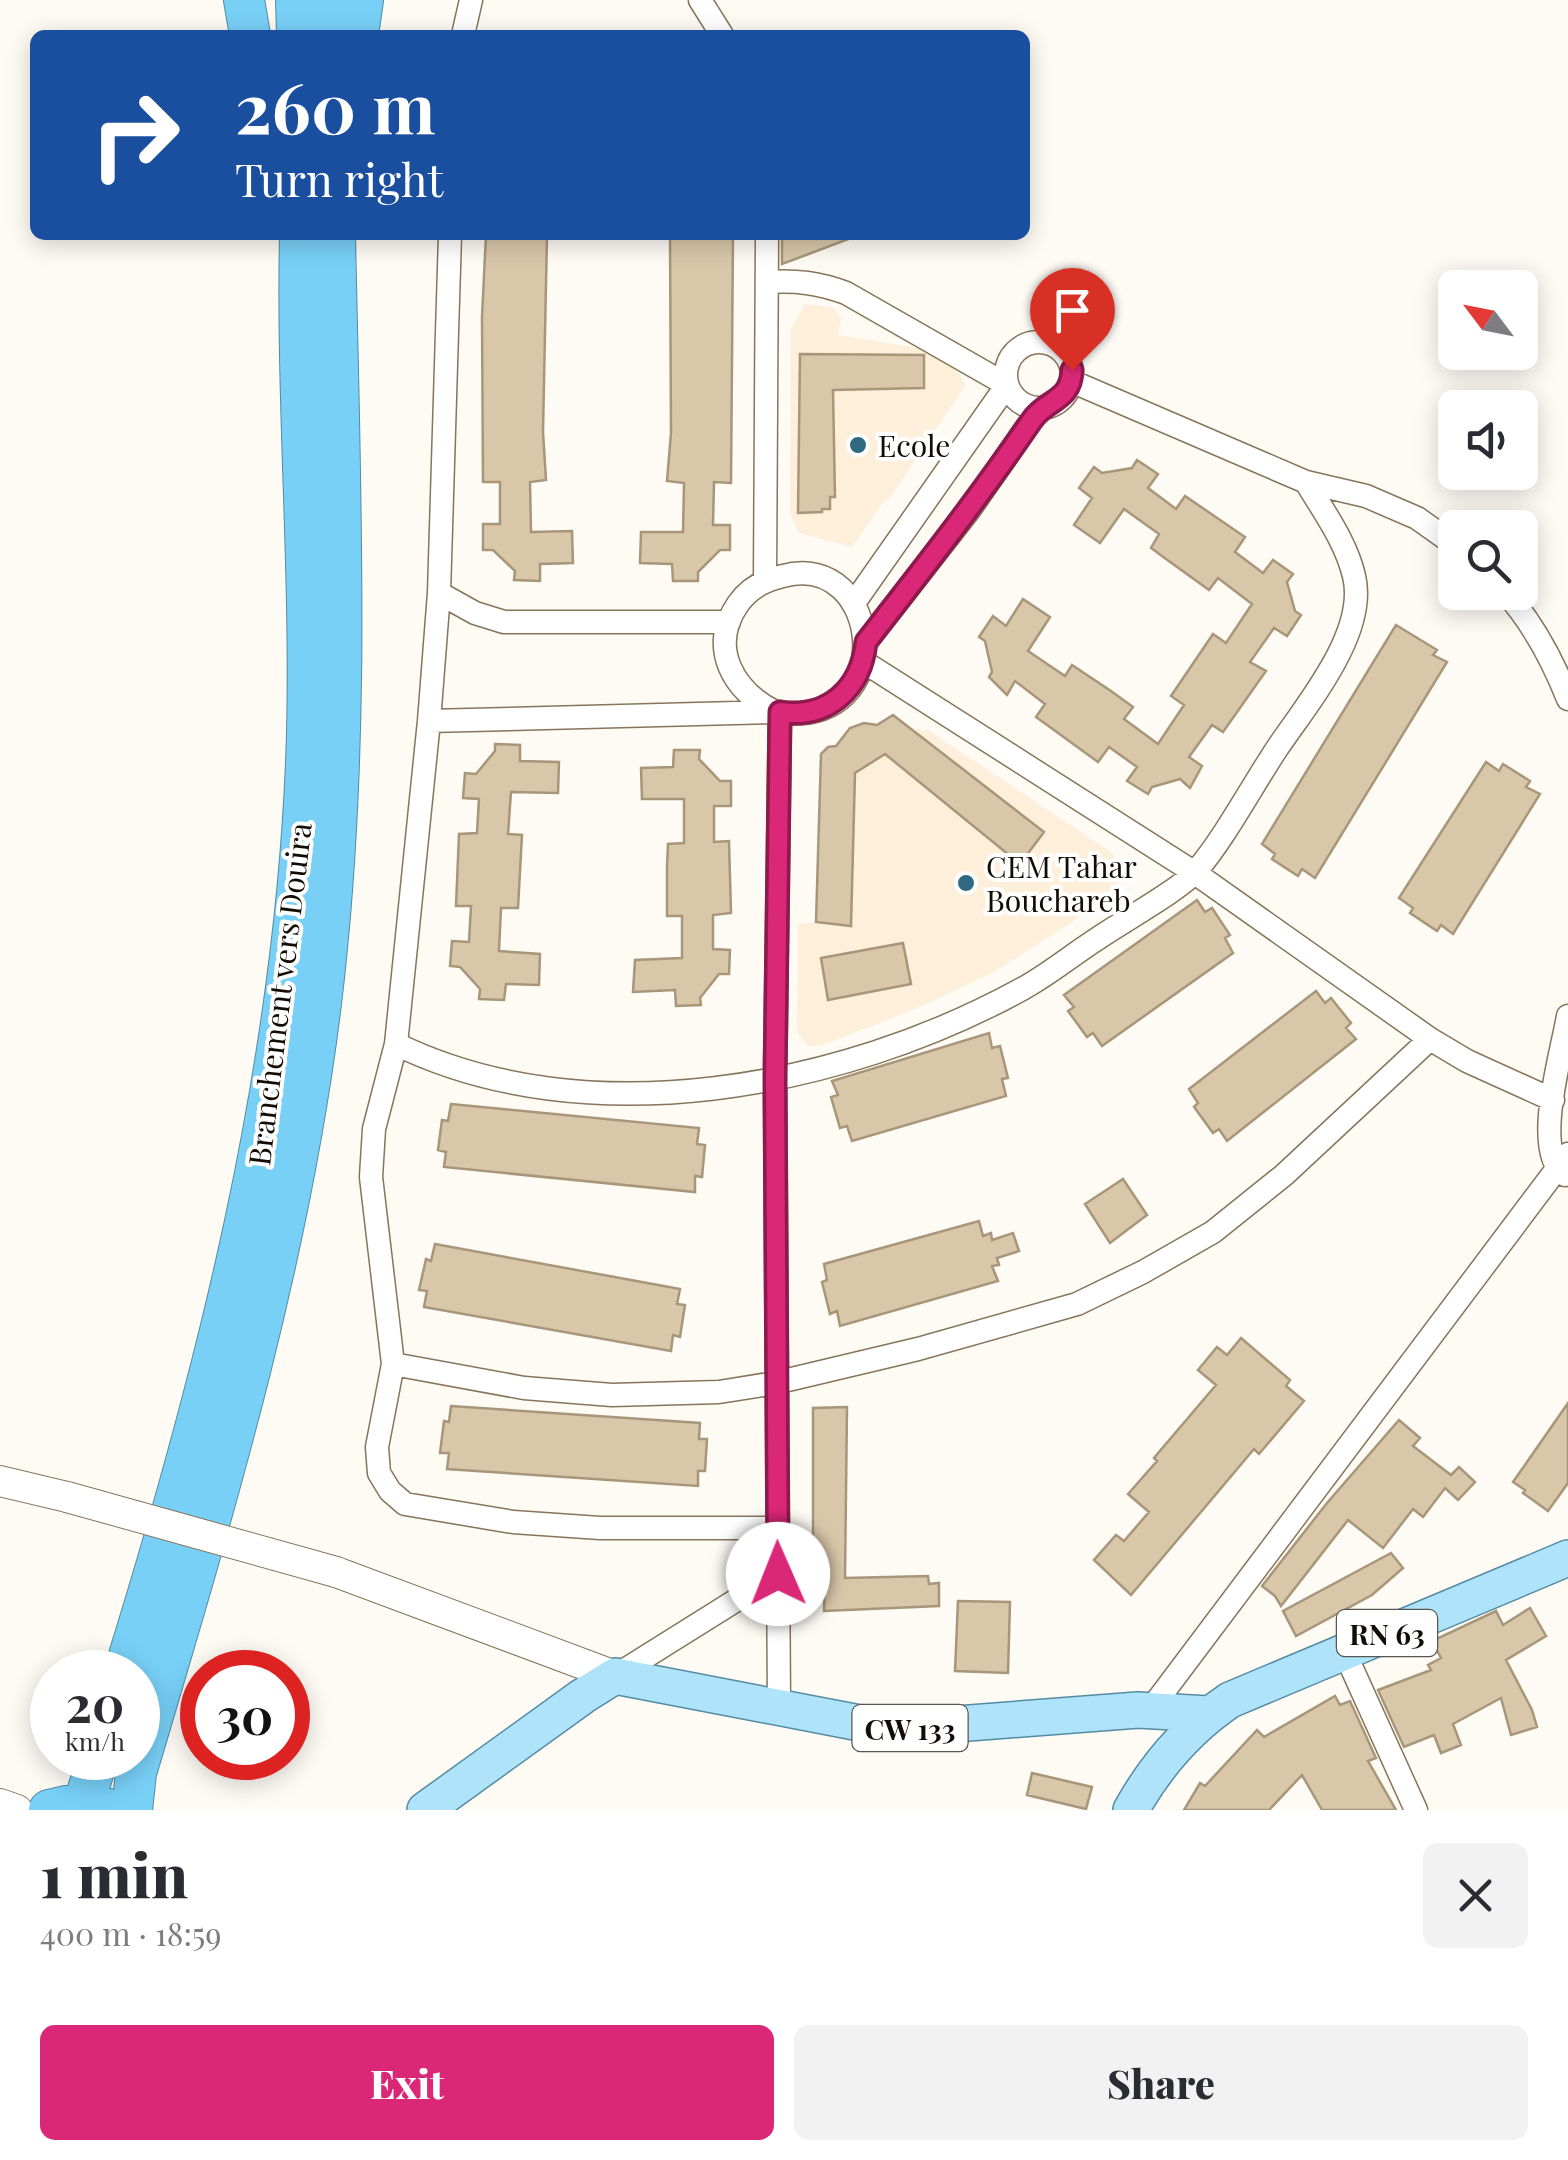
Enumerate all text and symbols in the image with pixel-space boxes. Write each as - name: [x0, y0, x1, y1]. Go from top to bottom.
- text: 260 m: [235, 58, 436, 152]
- icon: right: [70, 70, 200, 200]
- text: Turn right: [235, 148, 443, 208]
- pin: [1030, 268, 1115, 371]
- north arrow: [1438, 270, 1538, 370]
- map controls: [1438, 270, 1538, 610]
- icon: arrive: [1045, 283, 1100, 338]
- button: sound: [1438, 390, 1538, 490]
- place label: Ecole: [878, 425, 950, 465]
- marker: Ecole: [847, 434, 869, 456]
- button: search: [1438, 510, 1538, 610]
- street label: Branchement vers Douira: [238, 820, 320, 1168]
- place label: CEM Tahar Bouchareb: [986, 846, 1137, 920]
- marker: CEM Tahar Bouchareb: [955, 872, 977, 894]
- position arrow: [726, 1522, 830, 1626]
- road number: RN 63: [1337, 1610, 1437, 1656]
- speed limit sign: 30: [180, 1650, 310, 1780]
- text: 20: [66, 1669, 124, 1736]
- road number: CW 133: [852, 1705, 968, 1751]
- text: km/h: [65, 1724, 125, 1757]
- text: 1 min: [40, 1833, 188, 1913]
- button: close: [1423, 1843, 1528, 1948]
- text: 400 m · 18:59: [40, 1911, 222, 1954]
- button: Exit: [40, 2025, 774, 2140]
- button: Share: [794, 2025, 1528, 2140]

